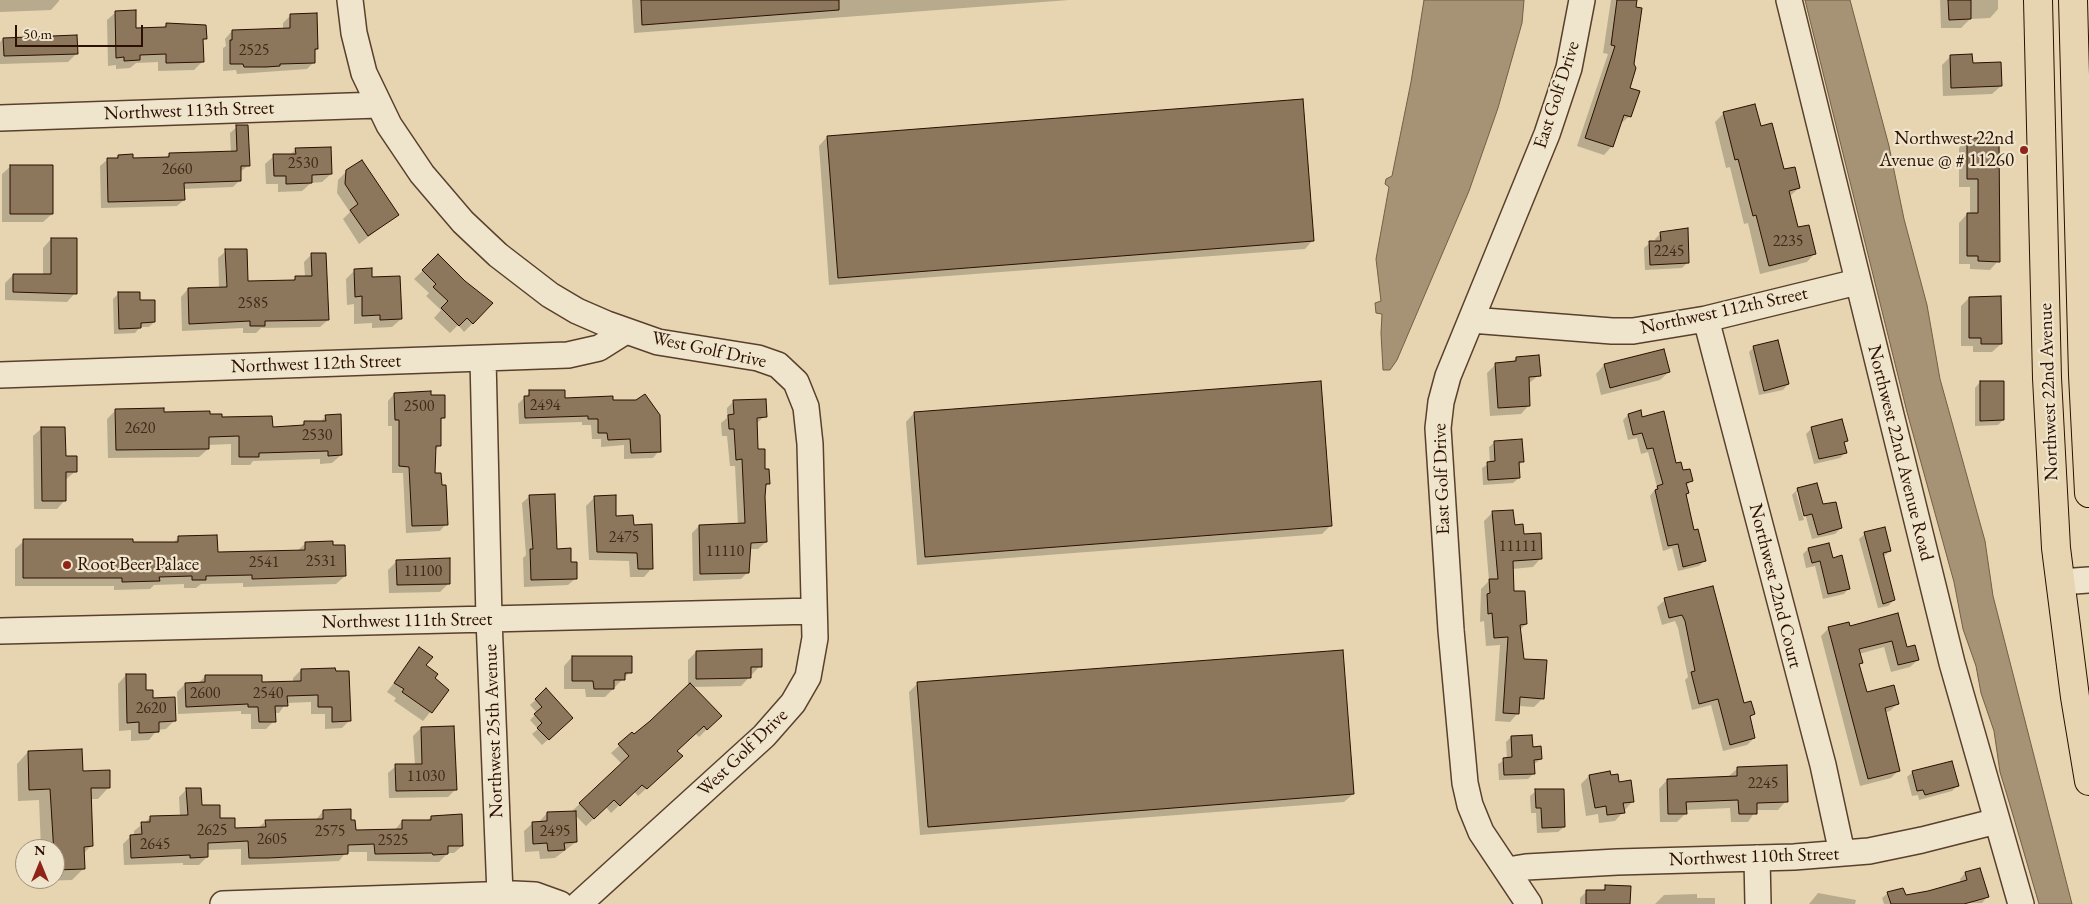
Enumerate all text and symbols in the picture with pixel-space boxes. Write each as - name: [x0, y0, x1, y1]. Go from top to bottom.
- scale bar: [18, 15, 145, 47]
- text: 50 m: [23, 24, 52, 43]
- street label: East Golf Drive: [1529, 38, 1585, 152]
- house number: 2525: [239, 41, 269, 61]
- street label: Northwest 113th Street: [103, 97, 275, 125]
- place label: Northwest 22nd Avenue @ # 11260: [1879, 128, 2014, 172]
- marker: Northwest 22nd Avenue @ # 11260: [2018, 144, 2030, 156]
- house number: 2530: [288, 154, 318, 174]
- house number: 2660: [162, 160, 192, 180]
- house number: 2235: [1773, 232, 1803, 252]
- house number: 2245: [1654, 242, 1684, 262]
- street label: Northwest 112th Street: [1638, 282, 1810, 340]
- house number: 2585: [238, 294, 268, 314]
- street label: Northwest 22nd Avenue: [2034, 303, 2064, 481]
- street label: West Golf Drive: [650, 327, 768, 373]
- street label: Northwest 22nd Avenue Road: [1862, 343, 1938, 563]
- street label: Northwest 112th Street: [230, 350, 402, 378]
- house number: 2494: [530, 396, 560, 416]
- house number: 2500: [404, 397, 434, 417]
- house number: 2620: [125, 419, 155, 439]
- street label: East Golf Drive: [1429, 423, 1455, 535]
- house number: 2530: [302, 426, 332, 446]
- street label: Northwest 22nd Court: [1744, 501, 1806, 671]
- house number: 2475: [609, 528, 639, 548]
- house number: 11111: [1499, 537, 1537, 557]
- house number: 11110: [706, 542, 744, 562]
- house number: 2531: [306, 552, 336, 572]
- house number: 2541: [249, 553, 279, 573]
- place label: Root Beer Palace: [77, 554, 199, 576]
- marker: Root Beer Palace: [61, 559, 73, 571]
- house number: 11100: [404, 562, 442, 582]
- street label: Northwest 111th Street: [322, 608, 492, 634]
- street label: Northwest 25th Avenue: [480, 644, 508, 818]
- house number: 2600: [190, 684, 220, 704]
- house number: 2540: [253, 684, 283, 704]
- house number: 2620: [136, 699, 166, 719]
- street label: West Golf Drive: [693, 704, 793, 802]
- house number: 11030: [407, 767, 445, 787]
- house number: 2245: [1748, 774, 1778, 794]
- house number: 2625: [197, 821, 227, 841]
- house number: 2575: [315, 822, 345, 842]
- house number: 2495: [540, 822, 570, 842]
- house number: 2605: [257, 830, 287, 850]
- house number: 2525: [378, 831, 408, 851]
- house number: 2645: [140, 835, 170, 855]
- north arrow: [15, 839, 65, 889]
- text: N: [34, 841, 46, 859]
- street label: Northwest 110th Street: [1668, 843, 1840, 871]

